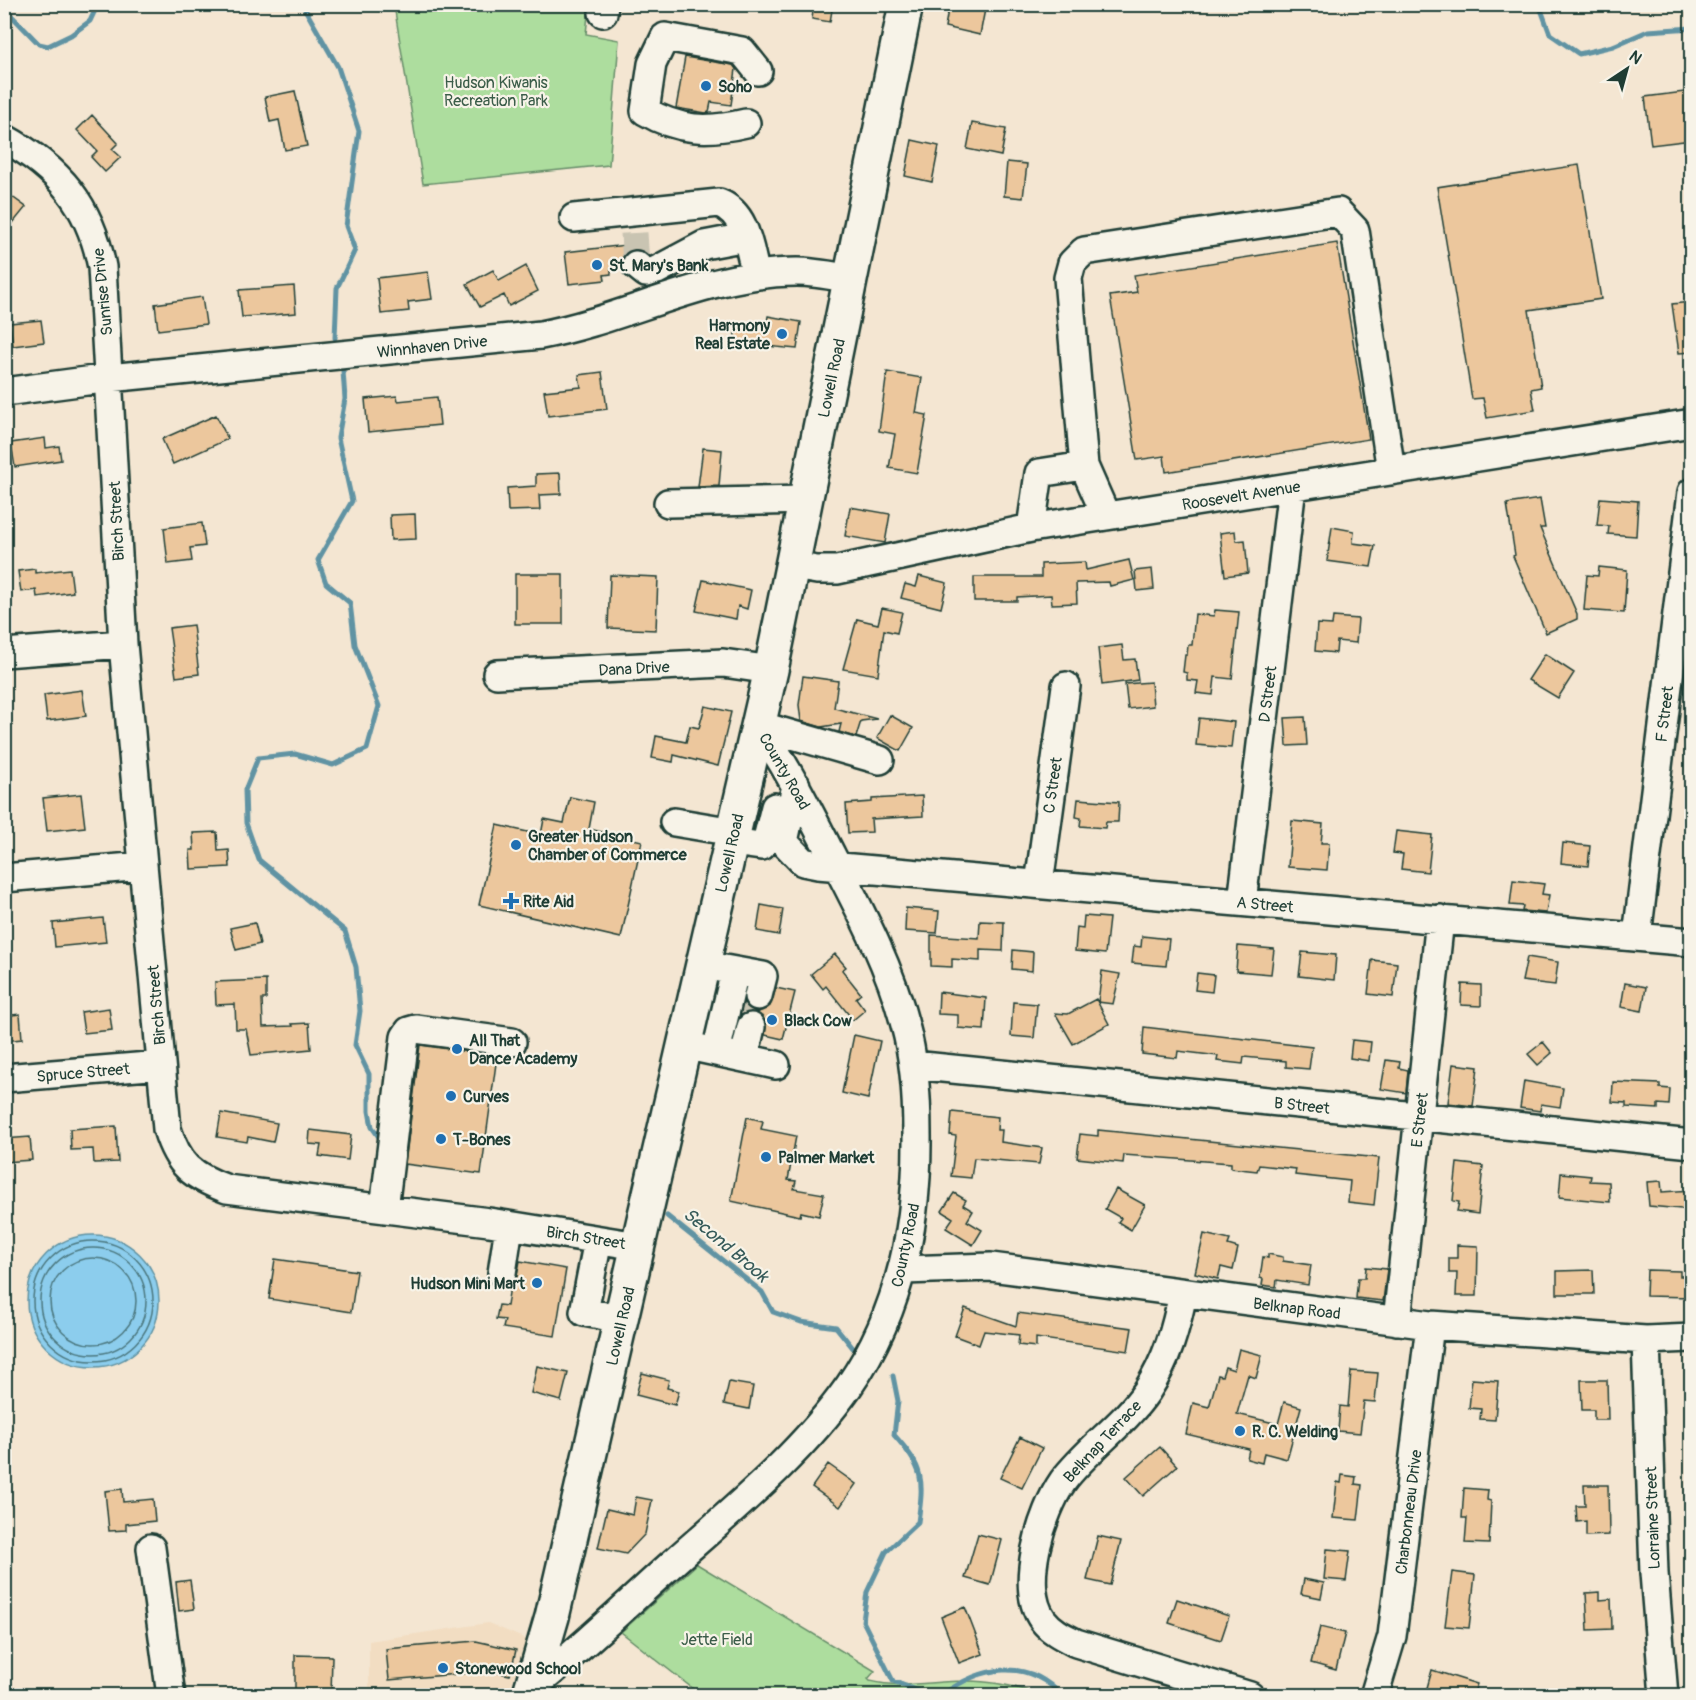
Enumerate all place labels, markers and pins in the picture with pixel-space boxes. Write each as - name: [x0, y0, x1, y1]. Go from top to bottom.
- place label: Soho: [718, 77, 752, 97]
- marker: Soho: [699, 79, 713, 93]
- place label: St. Mary's Bank: [609, 256, 709, 276]
- marker: St. Mary's Bank: [590, 258, 604, 272]
- place label: Harmony Real Estate: [695, 316, 771, 354]
- marker: Harmony Real Estate: [775, 327, 789, 341]
- place label: Greater Hudson Chamber of Commerce: [528, 827, 688, 865]
- marker: Greater Hudson Chamber of Commerce: [509, 838, 523, 852]
- place label: Rite Aid: [523, 892, 574, 912]
- marker: Rite Aid: [504, 894, 518, 908]
- place label: Black Cow: [784, 1011, 852, 1031]
- marker: Black Cow: [765, 1013, 779, 1027]
- place label: All That Dance Academy: [469, 1031, 577, 1069]
- marker: All That Dance Academy: [450, 1042, 464, 1056]
- place label: Curves: [463, 1087, 510, 1107]
- marker: Curves: [444, 1089, 458, 1103]
- place label: T-Bones: [452, 1130, 511, 1150]
- marker: T-Bones: [434, 1132, 448, 1146]
- place label: Palmer Market: [778, 1148, 875, 1168]
- marker: Palmer Market: [759, 1150, 773, 1164]
- place label: Hudson Mini Mart: [410, 1274, 526, 1294]
- marker: Hudson Mini Mart: [530, 1276, 544, 1290]
- place label: R. C. Welding: [1252, 1422, 1338, 1442]
- marker: R. C. Welding: [1233, 1424, 1247, 1438]
- place label: Stonewood School: [455, 1659, 582, 1679]
- marker: Stonewood School: [436, 1661, 450, 1675]

